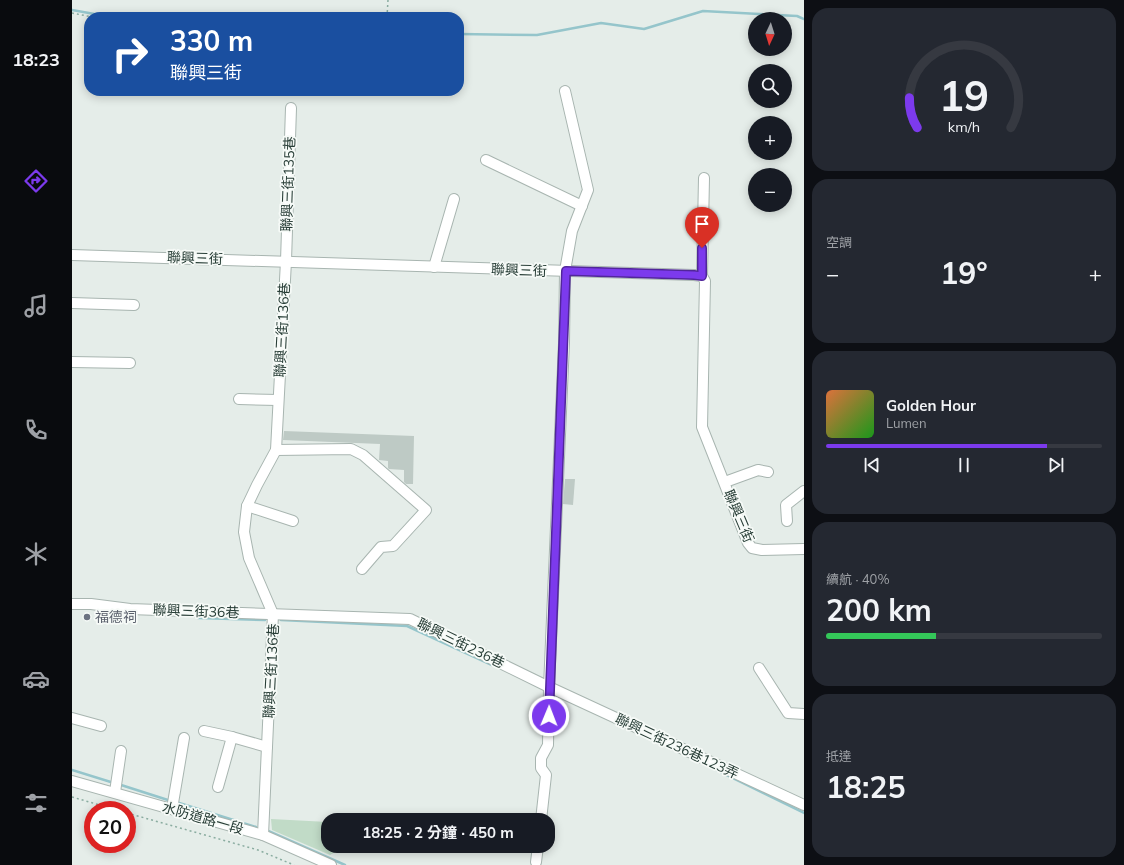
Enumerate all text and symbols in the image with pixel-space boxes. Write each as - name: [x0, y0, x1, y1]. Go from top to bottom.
- north arrow: [748, 12, 792, 56]
- map controls: [748, 12, 792, 212]
- text: 330 m: [170, 23, 253, 58]
- icon: right: [104, 28, 156, 80]
- text: 18:23: [12, 48, 60, 71]
- text: 聯興三街: [170, 61, 242, 84]
- button: search: [748, 64, 792, 108]
- text: 19: [939, 69, 989, 121]
- button: +: [748, 116, 792, 160]
- text: km/h: [948, 117, 980, 135]
- street label: 聯興三街135巷: [277, 136, 299, 232]
- icon: directions: [22, 167, 50, 195]
- button: −: [748, 168, 792, 212]
- pin: [685, 207, 719, 248]
- icon: arrive: [691, 213, 713, 235]
- text: 空調: [826, 234, 852, 250]
- street label: 聯興三街: [167, 248, 223, 268]
- text: 19°: [940, 254, 988, 292]
- street label: 聯興三街: [491, 260, 547, 280]
- text: −: [826, 260, 839, 288]
- text: +: [1089, 260, 1102, 288]
- street label: 聯興三街136巷: [271, 282, 293, 378]
- icon: music: [22, 292, 50, 320]
- text: Golden Hour: [886, 396, 976, 415]
- text: Lumen: [886, 415, 927, 431]
- icon: phone: [22, 416, 50, 444]
- icon: previous: [861, 454, 883, 476]
- icon: pause: [953, 454, 975, 476]
- icon: next: [1045, 454, 1067, 476]
- street label: 聯興三街: [720, 487, 758, 545]
- icon: climate: [22, 540, 50, 568]
- text: 續航 · 40%: [826, 571, 890, 587]
- text: 200 km: [826, 591, 932, 629]
- street label: 聯興三街36巷: [152, 600, 240, 622]
- place label: 福德祠: [95, 608, 137, 626]
- marker: 福德祠: [82, 612, 92, 622]
- street label: 聯興三街236巷: [414, 614, 508, 672]
- street label: 聯興三街136巷: [260, 623, 282, 719]
- icon: car: [22, 665, 50, 693]
- position arrow: [528, 695, 570, 737]
- street label: 聯興三街236巷123弄: [612, 709, 742, 783]
- text: 抵達: [826, 748, 852, 764]
- text: 18:25: [826, 768, 905, 806]
- icon: filters: [22, 789, 50, 817]
- street label: 水防道路一段: [160, 798, 246, 838]
- speed limit sign: 20: [84, 801, 136, 853]
- text: 18:25 · 2 分鐘 · 450 m: [362, 823, 514, 842]

